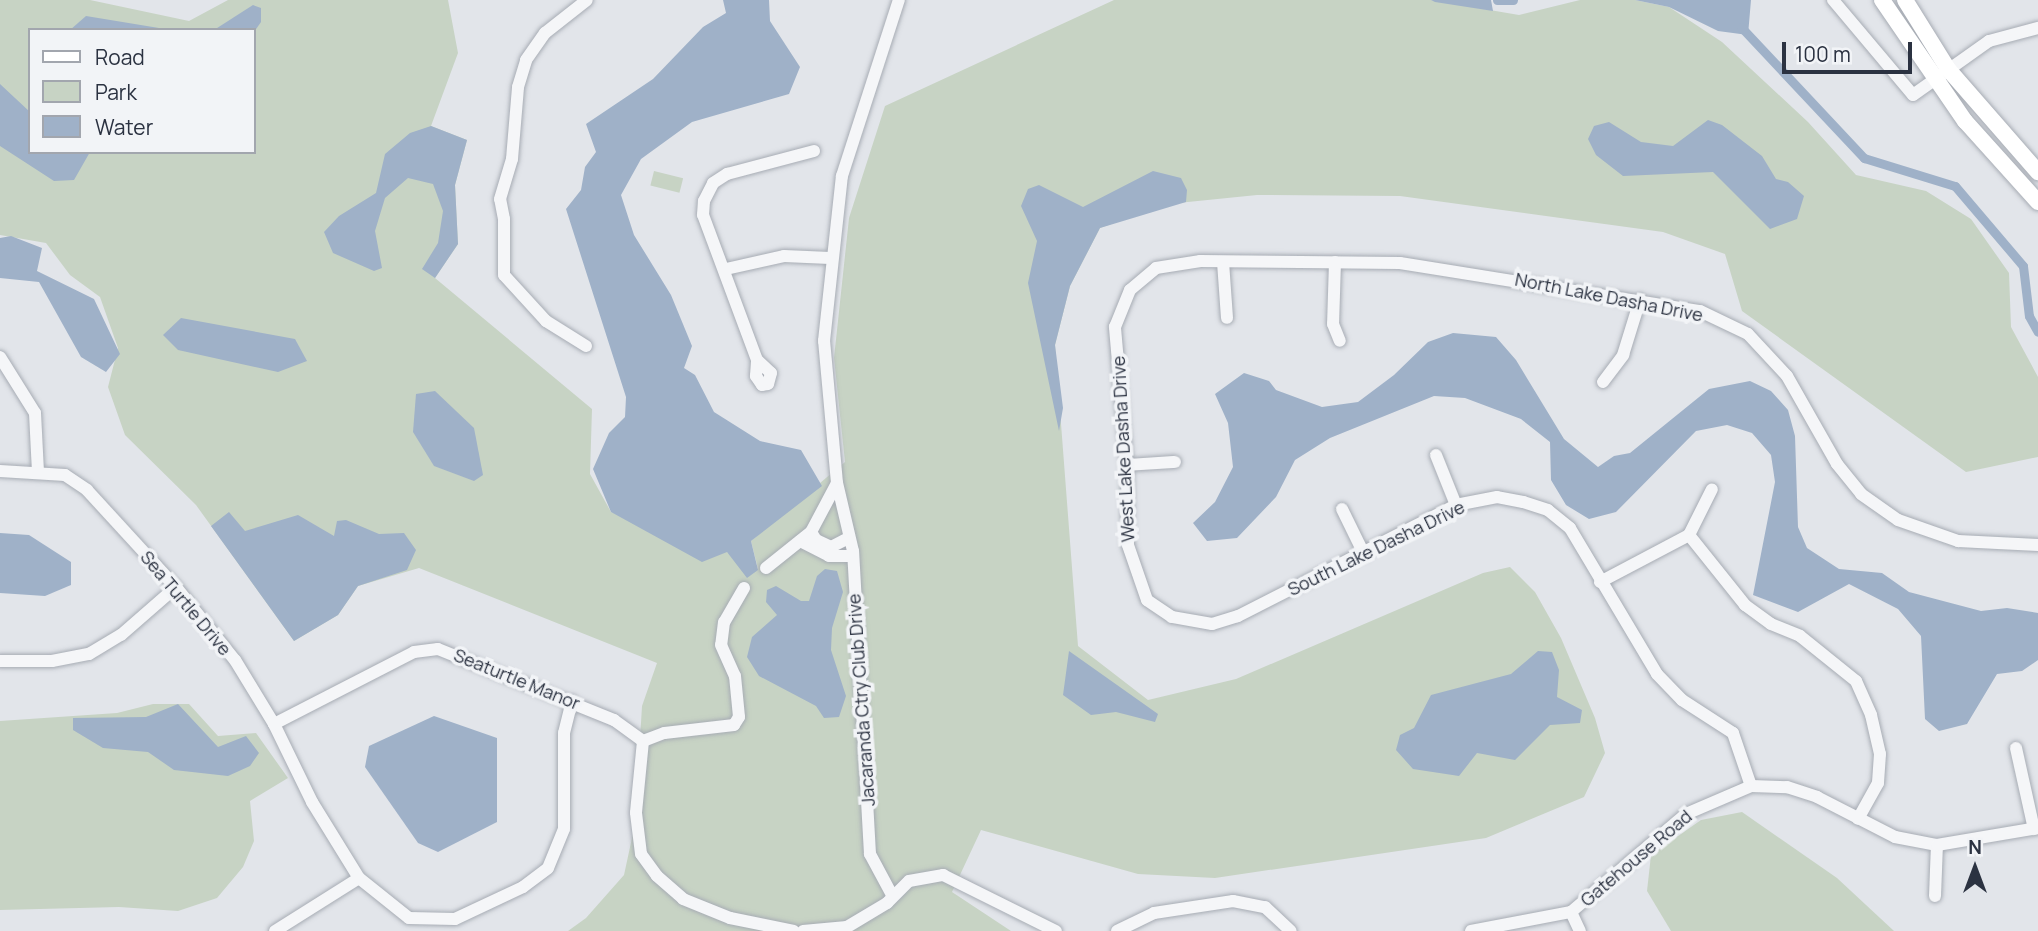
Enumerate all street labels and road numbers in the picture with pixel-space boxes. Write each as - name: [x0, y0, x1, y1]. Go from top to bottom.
- street label: North Lake Dasha Drive: [1513, 268, 1705, 326]
- street label: West Lake Dasha Drive: [1107, 355, 1139, 543]
- street label: South Lake Dasha Drive: [1284, 496, 1468, 600]
- street label: Sea Turtle Drive: [136, 546, 236, 660]
- street label: Jacaranda Ctry Club Drive: [843, 593, 879, 807]
- street label: Seaturtle Manor: [451, 644, 583, 714]
- street label: Gatehouse Road: [1576, 805, 1696, 911]

